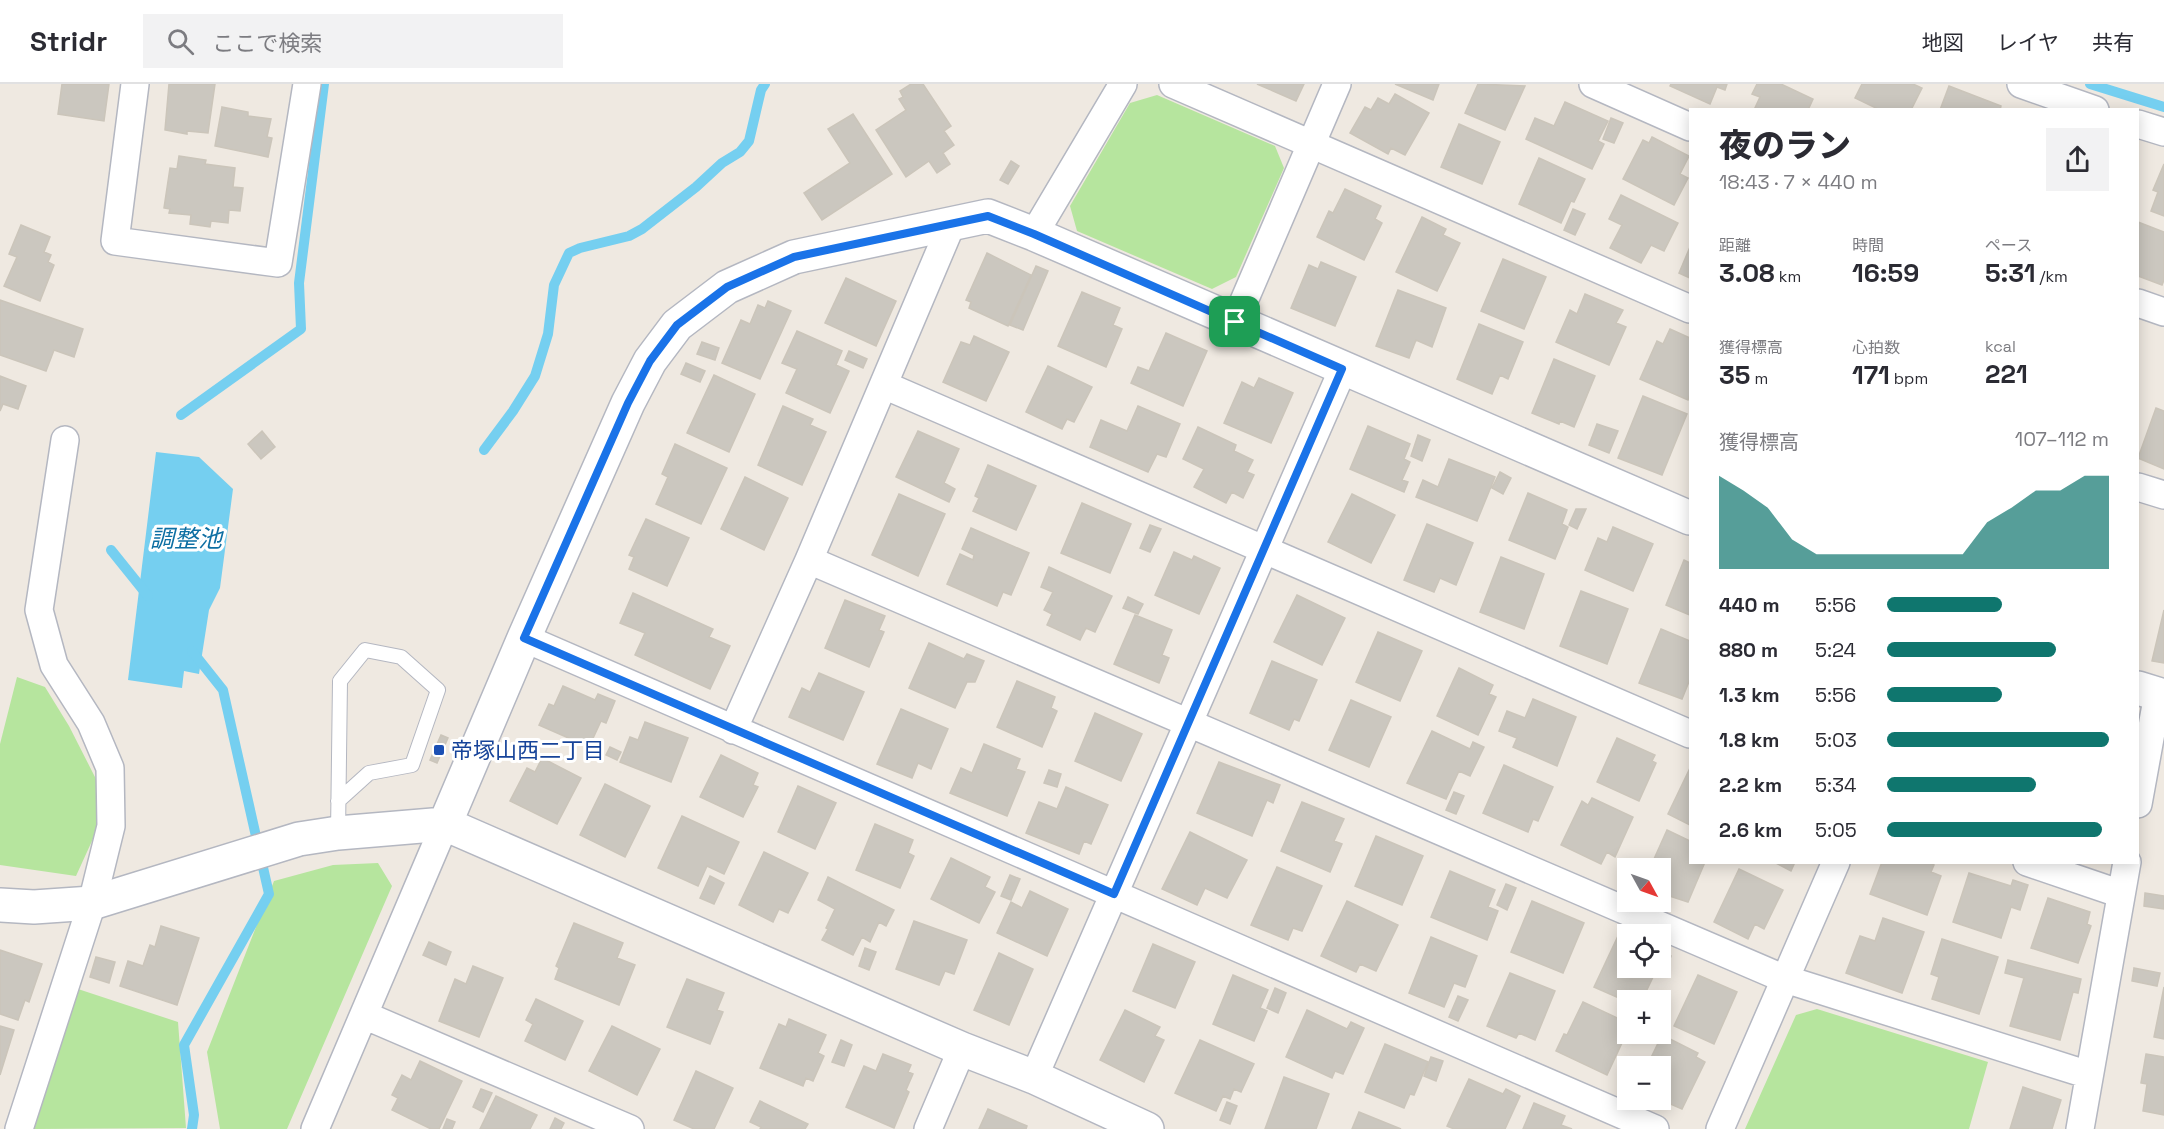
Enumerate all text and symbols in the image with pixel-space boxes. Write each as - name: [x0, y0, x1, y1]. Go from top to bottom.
- search box: [143, 14, 563, 68]
- text: Stridr: [30, 23, 107, 59]
- icon: search: [164, 25, 197, 58]
- text: ここで検索: [212, 29, 322, 57]
- text: 地図: [1922, 29, 1964, 56]
- text: レイヤ: [1997, 29, 2059, 56]
- text: 共有: [2092, 29, 2134, 56]
- text: 夜のラン: [1719, 125, 1851, 167]
- button: share: [2046, 128, 2109, 191]
- text: 18:43 · 7 × 440 m: [1719, 169, 1878, 195]
- text: 距離: [1719, 235, 1751, 256]
- text: 時間: [1852, 235, 1884, 256]
- text: ペース: [1985, 235, 2032, 256]
- text: 3.08: [1719, 256, 1775, 290]
- text: 16:59: [1852, 256, 1919, 290]
- text: 5:31: [1985, 256, 2035, 290]
- text: km: [1775, 266, 1801, 287]
- text: /km: [2035, 266, 2068, 287]
- pin: [1209, 296, 1260, 347]
- icon: arrive: [1218, 305, 1251, 338]
- text: kcal: [1985, 336, 2016, 357]
- text: 獲得標高: [1719, 337, 1783, 358]
- text: 心拍数: [1852, 337, 1900, 358]
- text: 221: [1985, 357, 2028, 391]
- text: 35: [1719, 358, 1750, 392]
- text: 171: [1852, 358, 1890, 392]
- text: m: [1750, 368, 1768, 389]
- text: bpm: [1890, 368, 1928, 389]
- text: 107–112 m: [2015, 426, 2109, 452]
- text: 獲得標高: [1719, 429, 1799, 455]
- water label: 調整池: [150, 523, 224, 554]
- text: 440 m: [1719, 592, 1780, 618]
- text: 5:56: [1815, 592, 1856, 618]
- text: 880 m: [1719, 637, 1778, 663]
- text: 5:24: [1815, 637, 1856, 663]
- text: 1.3 km: [1719, 682, 1780, 708]
- text: 5:56: [1815, 682, 1856, 708]
- text: 1.8 km: [1719, 727, 1779, 753]
- text: 5:03: [1815, 727, 1857, 753]
- place label: 帝塚山西二丁目: [451, 736, 605, 764]
- marker: 帝塚山西二丁目: [432, 743, 446, 757]
- text: 2.2 km: [1719, 772, 1782, 798]
- text: 5:34: [1815, 772, 1857, 798]
- text: 2.6 km: [1719, 817, 1782, 843]
- text: 5:05: [1815, 817, 1857, 843]
- north arrow: [1617, 858, 1671, 912]
- map controls: [1617, 858, 1671, 1110]
- button: locate: [1617, 924, 1671, 978]
- button: +: [1617, 990, 1671, 1044]
- button: −: [1617, 1056, 1671, 1110]

